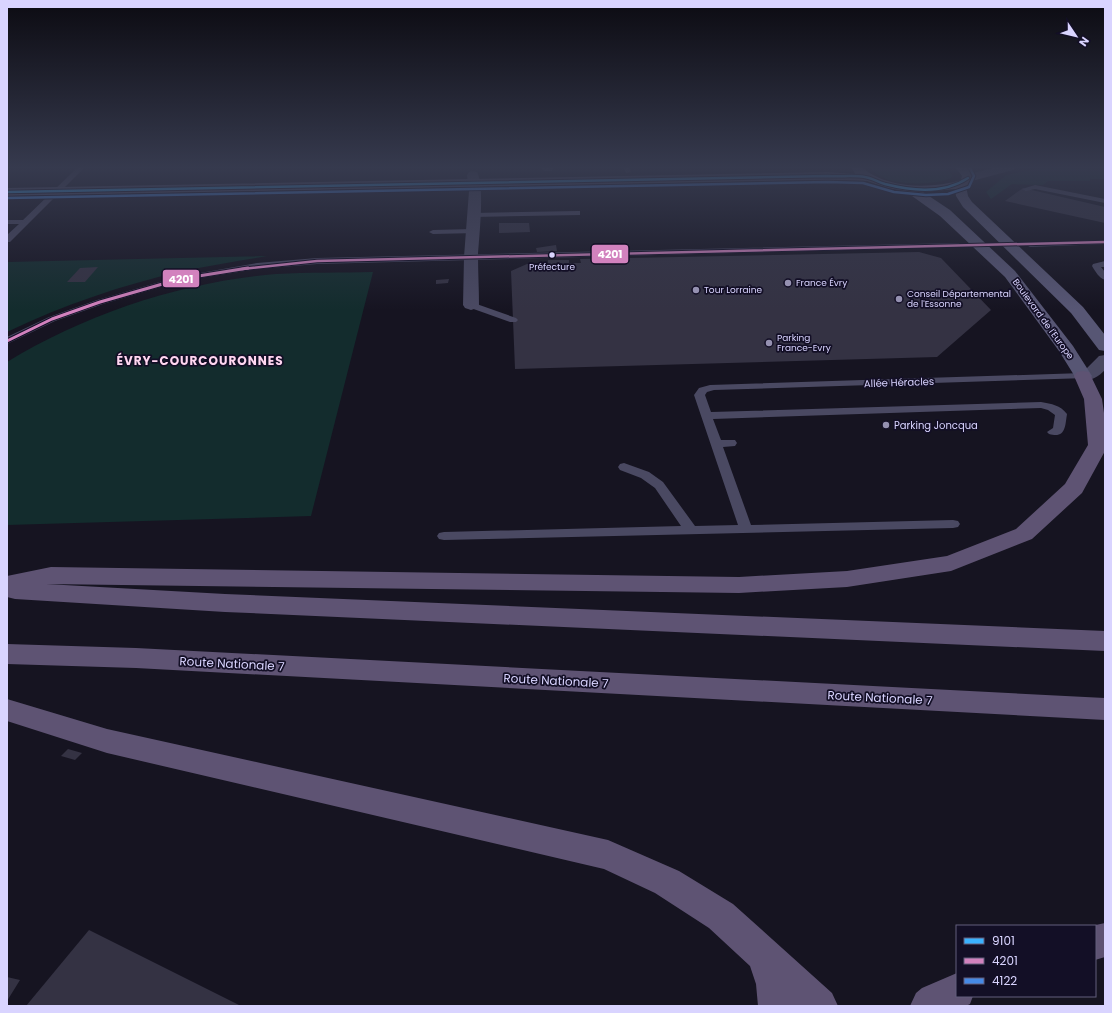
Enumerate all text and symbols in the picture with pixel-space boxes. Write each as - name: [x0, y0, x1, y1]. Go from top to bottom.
- north arrow: [1056, 16, 1096, 56]
- text: N: [1075, 34, 1093, 50]
- line badge: 4201: [591, 244, 629, 264]
- text: 4201: [597, 246, 623, 262]
- marker: Préfecture: [547, 250, 557, 260]
- place label: Préfecture: [529, 261, 575, 273]
- line badge: 4201: [162, 269, 200, 288]
- text: 4201: [168, 271, 194, 287]
- street label: Boulevard de l'Europe: [1010, 276, 1077, 362]
- place label: France Évry: [796, 277, 847, 289]
- marker: France Évry: [783, 278, 793, 288]
- place label: Tour Lorraine: [704, 284, 763, 296]
- marker: Tour Lorraine: [691, 285, 701, 295]
- place label: Conseil Départemental de l'Essonne: [907, 288, 1011, 310]
- marker: Conseil Départemental de l'Essonne: [894, 294, 904, 304]
- place label: Parking France-Evry: [777, 332, 831, 354]
- marker: Parking France-Evry: [764, 338, 774, 348]
- district label: ÉVRY-COURCOURONNES: [116, 352, 284, 369]
- street label: Allée Héracles: [864, 374, 934, 391]
- place label: Parking Joncqua: [894, 418, 978, 433]
- marker: Parking Joncqua: [881, 420, 891, 430]
- street label: Route Nationale 7: [179, 652, 285, 675]
- street label: Route Nationale 7: [503, 669, 609, 692]
- street label: Route Nationale 7: [827, 686, 933, 709]
- legend: [956, 925, 1096, 997]
- text: 9101: [992, 932, 1015, 949]
- text: 4201: [992, 952, 1018, 969]
- text: 4122: [992, 972, 1017, 989]

